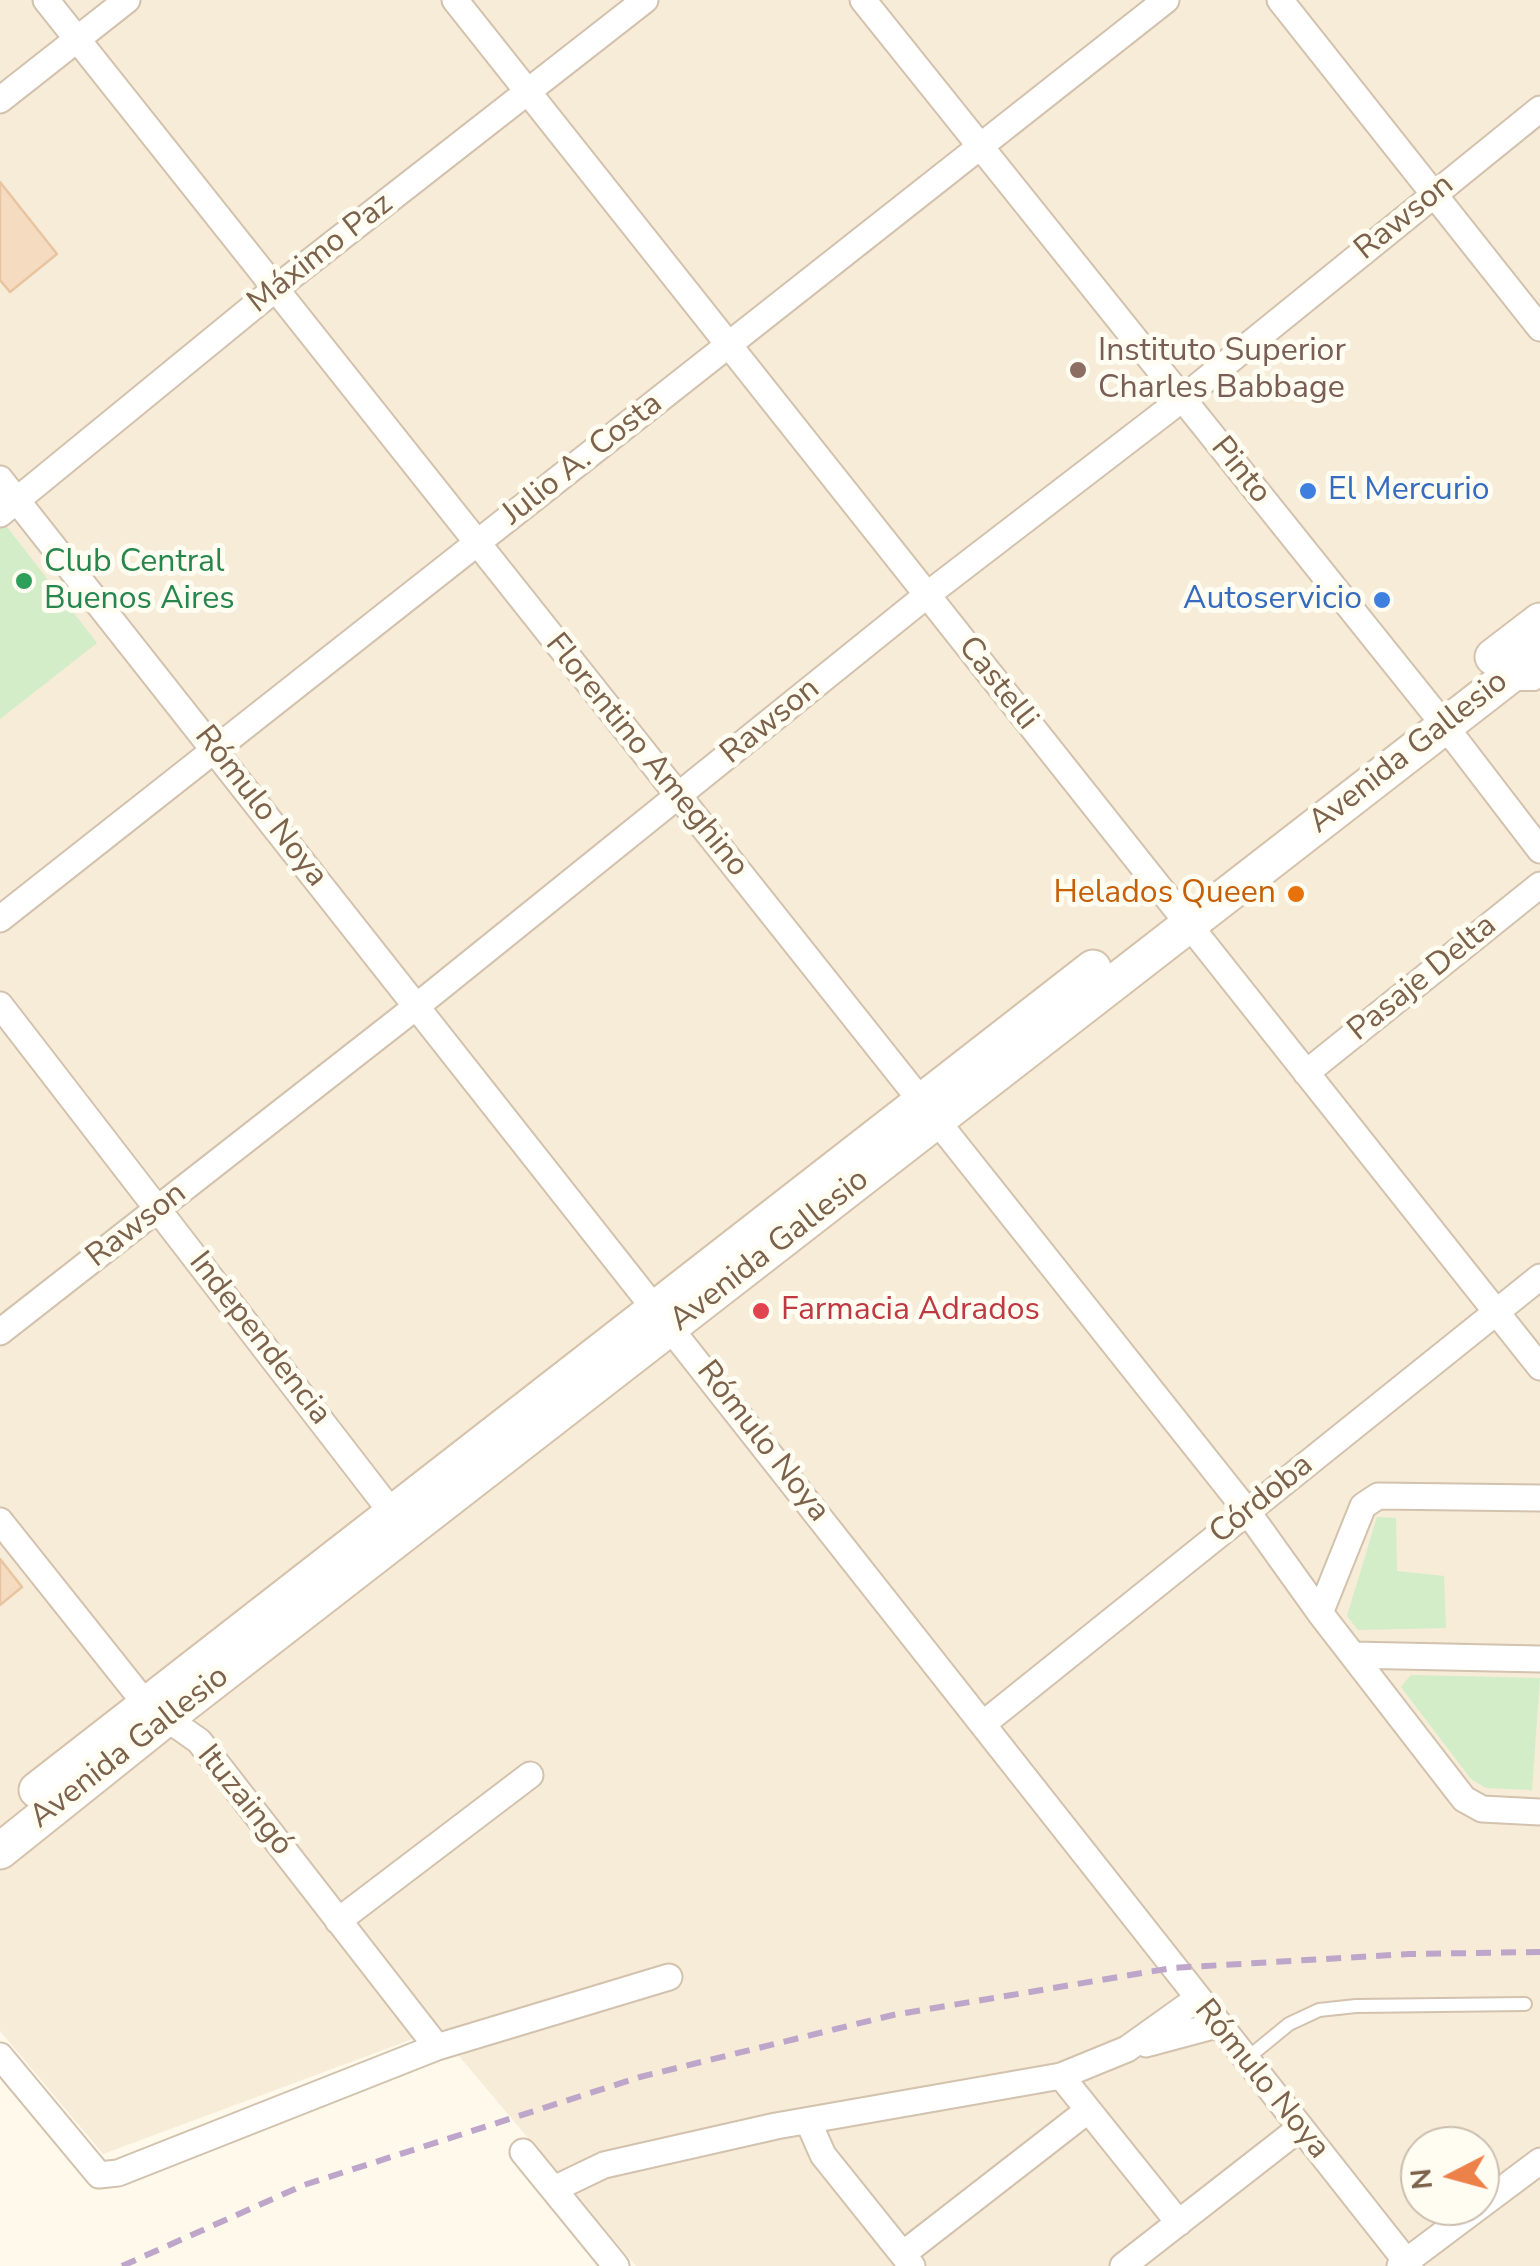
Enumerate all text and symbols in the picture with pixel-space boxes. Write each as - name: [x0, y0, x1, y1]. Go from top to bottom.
- street label: Rawson: [1348, 167, 1462, 269]
- street label: Máximo Paz: [241, 186, 401, 322]
- place label: Instituto Superior Charles Babbage: [1098, 333, 1346, 408]
- marker: Instituto Superior Charles Babbage: [1067, 359, 1089, 381]
- street label: Julio A. Costa: [495, 386, 671, 534]
- street label: Pinto: [1202, 430, 1278, 512]
- place label: El Mercurio: [1328, 472, 1489, 510]
- marker: El Mercurio: [1297, 480, 1319, 502]
- place label: Club Central Buenos Aires: [44, 544, 235, 619]
- marker: Club Central Buenos Aires: [13, 570, 35, 592]
- place label: Autoservicio: [1183, 581, 1362, 619]
- marker: Autoservicio: [1371, 589, 1393, 611]
- street label: Florentino Ameghino: [536, 627, 756, 885]
- street label: Castelli: [949, 630, 1045, 738]
- street label: Avenida Gallesio: [1302, 663, 1516, 843]
- street label: Rawson: [714, 671, 828, 773]
- street label: Rómulo Noya: [185, 719, 335, 895]
- place label: Helados Queen: [1053, 875, 1276, 913]
- marker: Helados Queen: [1285, 883, 1307, 905]
- street label: Pasaje Delta: [1341, 908, 1505, 1050]
- street label: Avenida Gallesio: [663, 1161, 877, 1341]
- street label: Rawson: [79, 1175, 195, 1277]
- street label: Independencia: [180, 1245, 338, 1433]
- place label: Farmacia Adrados: [781, 1292, 1040, 1330]
- marker: Farmacia Adrados: [750, 1300, 772, 1322]
- street label: Rómulo Noya: [687, 1354, 837, 1530]
- street label: Córdoba: [1203, 1447, 1321, 1553]
- street label: Avenida Gallesio: [23, 1658, 237, 1838]
- street label: Ituzaingó: [188, 1738, 300, 1864]
- street label: Rómulo Noya: [1185, 1993, 1337, 2167]
- north arrow: [1400, 2126, 1500, 2226]
- text: N: [1402, 2167, 1442, 2191]

